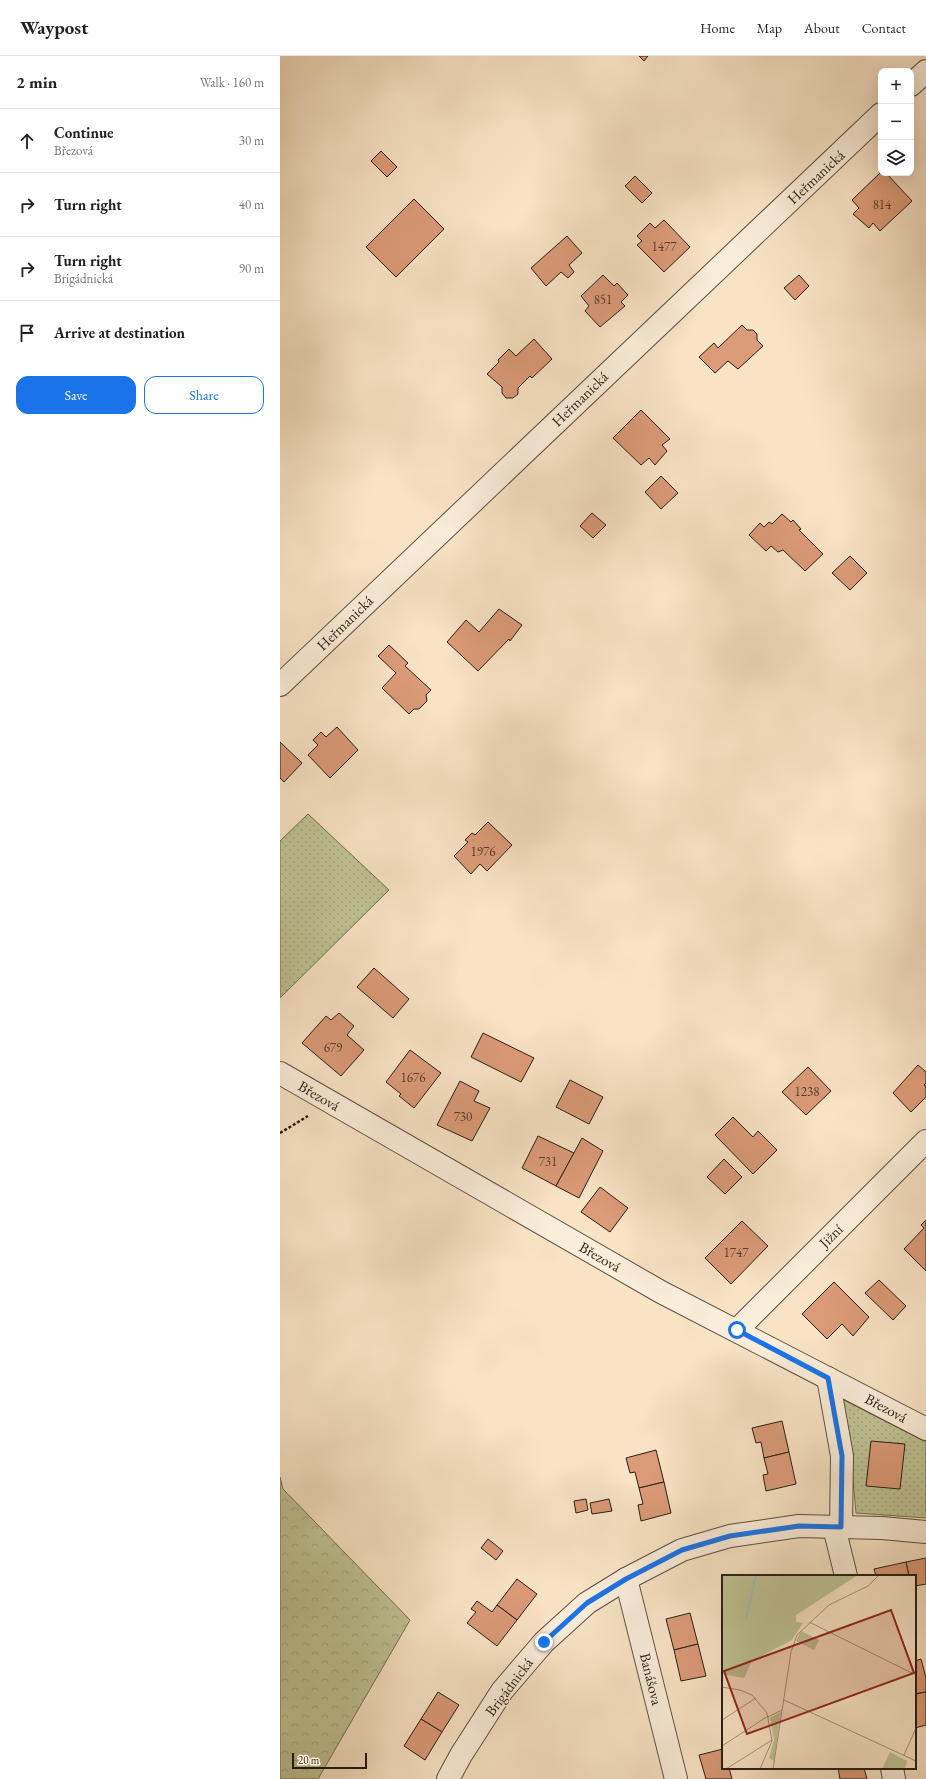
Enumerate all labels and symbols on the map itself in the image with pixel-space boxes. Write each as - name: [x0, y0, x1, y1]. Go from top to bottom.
- street label: Heřmanická: [783, 145, 848, 208]
- house number: 814: [873, 196, 892, 213]
- house number: 1477: [652, 238, 677, 255]
- house number: 851: [594, 291, 612, 308]
- street label: Heřmanická: [547, 367, 612, 430]
- street label: Heřmanická: [312, 591, 377, 654]
- house number: 1976: [471, 843, 495, 860]
- house number: 679: [324, 1039, 343, 1056]
- house number: 1676: [401, 1069, 425, 1086]
- street label: Březová: [295, 1076, 343, 1115]
- house number: 1238: [795, 1083, 819, 1100]
- house number: 730: [454, 1108, 472, 1125]
- house number: 731: [539, 1153, 557, 1170]
- street label: Jižní: [813, 1219, 847, 1253]
- street label: Březová: [576, 1237, 624, 1276]
- house number: 1747: [724, 1244, 749, 1261]
- route start: [728, 1321, 746, 1339]
- street label: Březová: [862, 1389, 911, 1426]
- inset map: [722, 1575, 916, 1769]
- route end: [535, 1633, 553, 1651]
- street label: Banášova: [636, 1651, 667, 1707]
- street label: Brigádnická: [480, 1654, 537, 1720]
- scale bar: [292, 1751, 367, 1770]

